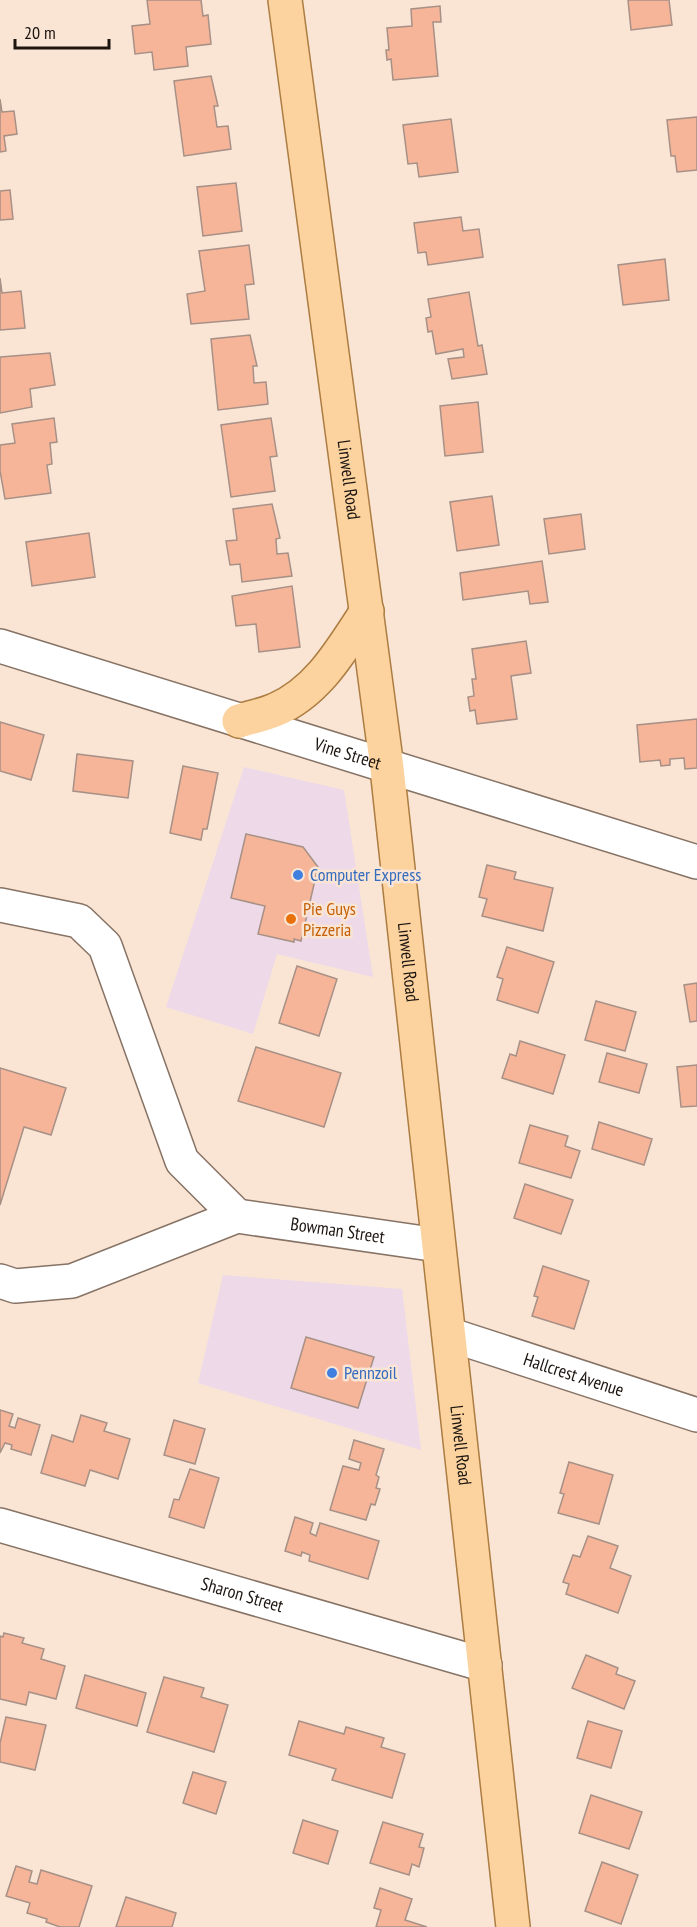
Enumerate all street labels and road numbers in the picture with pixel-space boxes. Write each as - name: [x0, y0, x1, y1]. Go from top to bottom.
- street label: Linwell Road: [333, 438, 366, 521]
- street label: Vine Street: [311, 732, 384, 774]
- street label: Linwell Road: [393, 921, 424, 1003]
- street label: Bowman Street: [289, 1212, 386, 1248]
- street label: Hallcrest Avenue: [521, 1347, 627, 1401]
- street label: Linwell Road: [445, 1404, 477, 1486]
- street label: Sharon Street: [198, 1572, 286, 1617]

